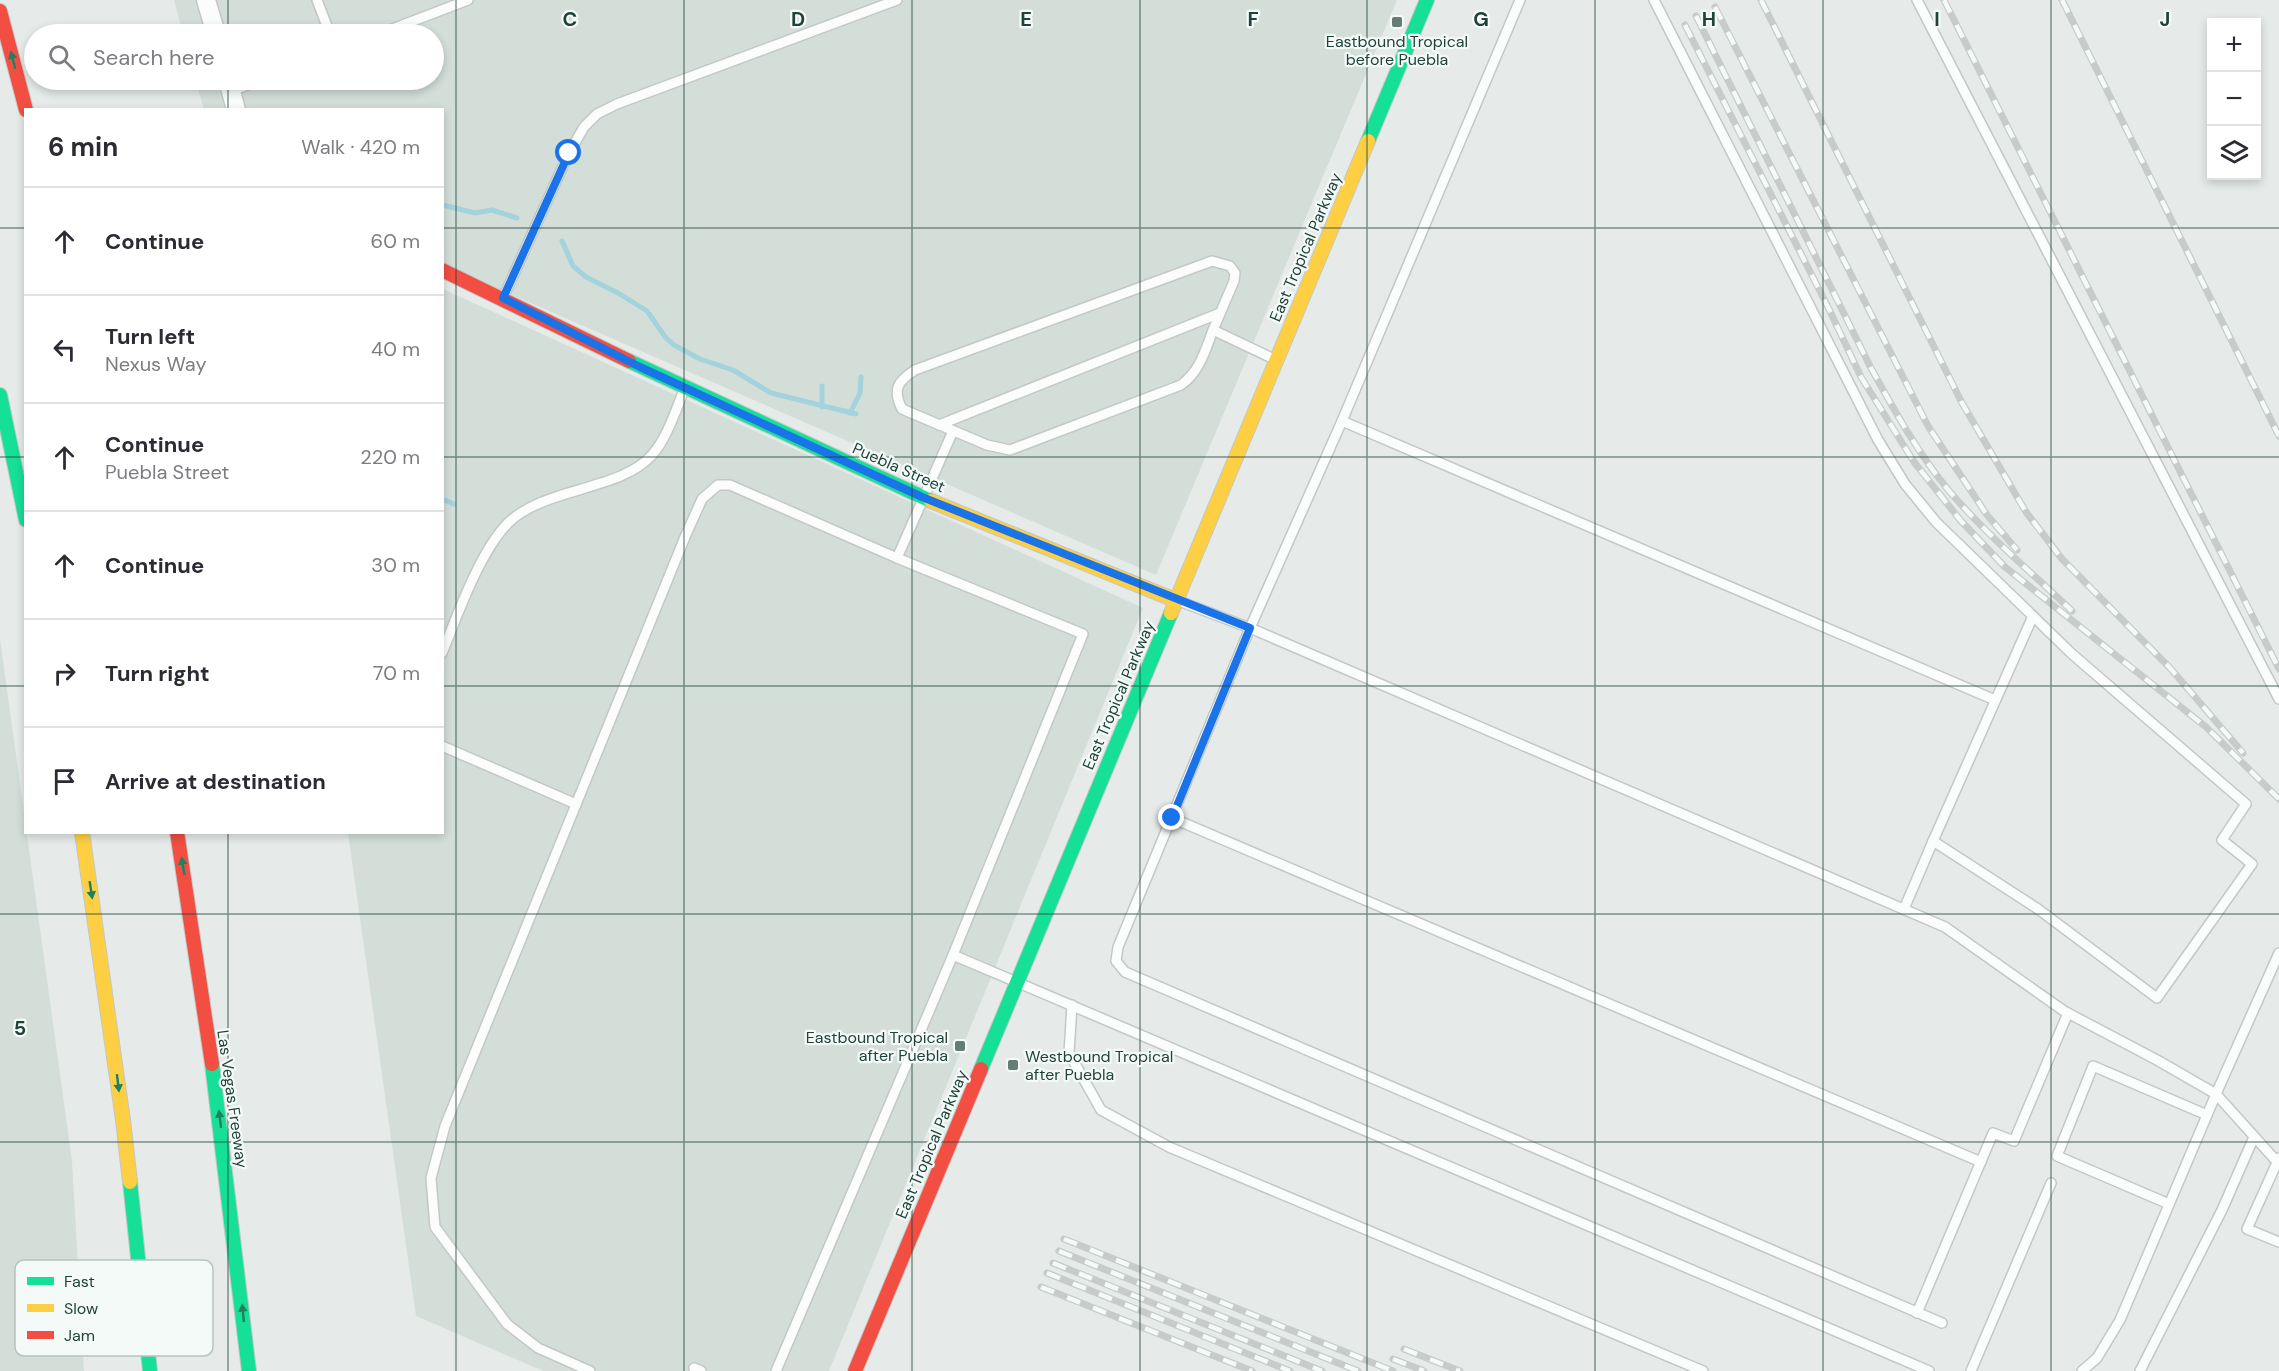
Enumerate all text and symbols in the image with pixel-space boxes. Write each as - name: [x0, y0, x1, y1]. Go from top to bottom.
- text: C: [563, 6, 577, 32]
- text: D: [791, 6, 805, 32]
- text: E: [1020, 6, 1032, 32]
- text: F: [1247, 6, 1259, 32]
- text: G: [1473, 6, 1489, 32]
- text: H: [1702, 6, 1716, 32]
- text: I: [1934, 6, 1940, 32]
- text: J: [2160, 6, 2170, 32]
- marker: Eastbound Tropical before Puebla: [1390, 15, 1404, 29]
- map controls: [2207, 18, 2261, 180]
- button: +: [2207, 18, 2261, 72]
- search box: [24, 24, 444, 90]
- place label: Eastbound Tropical before Puebla: [1326, 31, 1468, 70]
- icon: search: [45, 41, 78, 74]
- text: Search here: [93, 43, 214, 72]
- one-way arrow: [8, 51, 17, 69]
- button: −: [2207, 72, 2261, 126]
- button: layers: [2207, 126, 2261, 180]
- text: 6 min: [48, 130, 118, 164]
- text: Walk · 420 m: [301, 134, 420, 160]
- route start: [555, 139, 581, 165]
- street label: East Tropical Parkway: [1265, 170, 1346, 325]
- icon: ahead: [48, 225, 81, 258]
- text: Continue: [105, 227, 204, 256]
- text: 60 m: [371, 228, 420, 254]
- text: Turn left: [105, 322, 195, 351]
- icon: left: [48, 333, 81, 366]
- text: 40 m: [371, 336, 420, 362]
- text: Nexus Way: [105, 351, 207, 377]
- text: Continue: [105, 430, 204, 459]
- street label: Puebla Street: [849, 438, 948, 497]
- icon: ahead: [48, 441, 81, 474]
- text: 220 m: [360, 444, 420, 470]
- text: Puebla Street: [105, 459, 229, 485]
- icon: ahead: [48, 549, 81, 582]
- text: Continue: [105, 551, 204, 580]
- text: 30 m: [371, 552, 420, 578]
- street label: East Tropical Parkway: [1078, 618, 1159, 773]
- icon: right: [48, 657, 81, 690]
- text: Turn right: [105, 659, 210, 688]
- text: 70 m: [373, 660, 420, 686]
- icon: arrive: [48, 765, 81, 798]
- text: Arrive at destination: [105, 767, 326, 796]
- route end: [1158, 804, 1184, 830]
- one-way arrow: [178, 856, 187, 875]
- one-way arrow: [86, 881, 95, 900]
- text: 5: [14, 1015, 26, 1041]
- place label: Eastbound Tropical after Puebla: [806, 1027, 948, 1066]
- street label: Las Vegas Freeway: [212, 1029, 253, 1170]
- marker: Eastbound Tropical after Puebla: [953, 1039, 967, 1053]
- place label: Westbound Tropical after Puebla: [1025, 1046, 1173, 1085]
- marker: Westbound Tropical after Puebla: [1006, 1058, 1020, 1072]
- street label: East Tropical Parkway: [891, 1067, 972, 1222]
- one-way arrow: [113, 1074, 123, 1093]
- one-way arrow: [215, 1110, 225, 1129]
- legend: [15, 1260, 213, 1356]
- text: Fast: [64, 1271, 95, 1292]
- text: Slow: [64, 1298, 98, 1319]
- one-way arrow: [238, 1303, 247, 1322]
- text: Jam: [64, 1325, 95, 1346]

